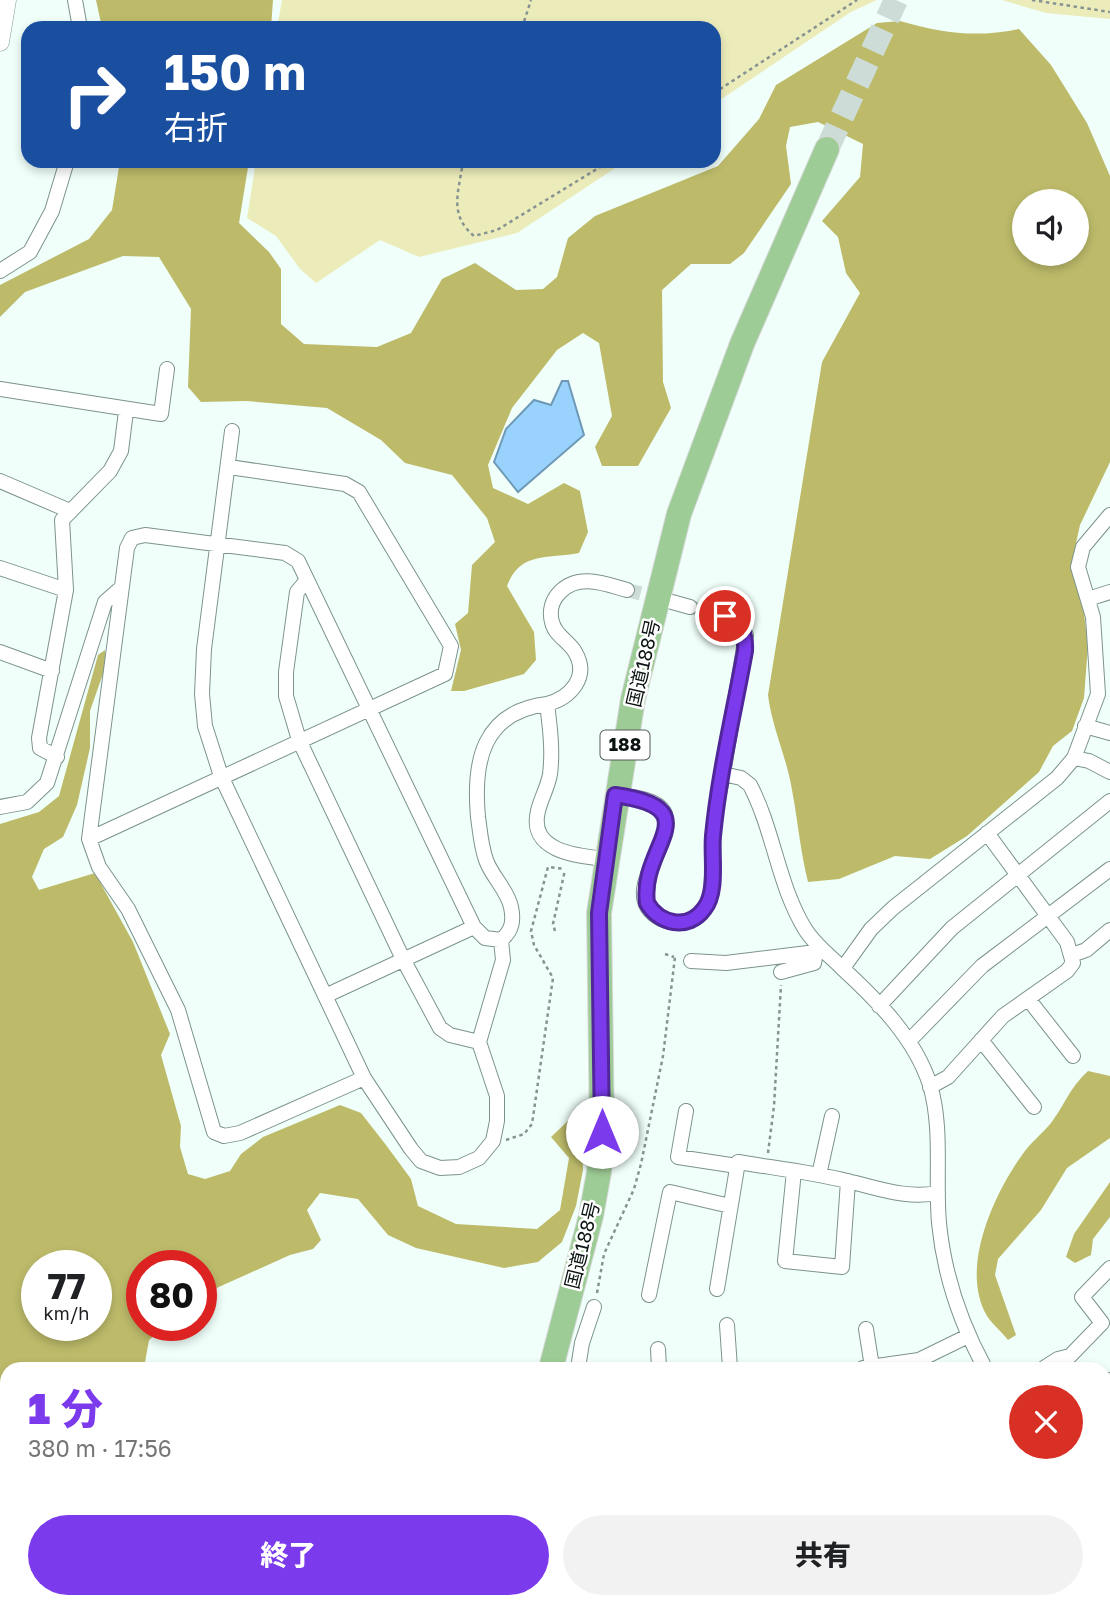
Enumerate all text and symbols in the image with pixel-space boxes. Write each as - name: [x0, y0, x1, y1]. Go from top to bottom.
- text: 150 m: [164, 42, 306, 101]
- icon: right: [49, 49, 140, 140]
- text: 右折: [164, 108, 228, 146]
- map controls: [1012, 189, 1089, 266]
- button: sound: [1012, 189, 1089, 266]
- pin: [695, 586, 755, 646]
- icon: arrive: [706, 597, 744, 635]
- street label: 国道188号: [621, 617, 664, 709]
- road number: 188: [600, 730, 650, 760]
- position arrow: [565, 1095, 639, 1169]
- street label: 国道188号: [560, 1199, 603, 1291]
- speed limit sign: 80: [126, 1250, 217, 1341]
- text: 77: [47, 1265, 86, 1307]
- text: km/h: [44, 1302, 89, 1324]
- text: 1 分: [28, 1383, 103, 1433]
- button: close: [1009, 1385, 1083, 1459]
- text: 380 m · 17:56: [28, 1434, 172, 1462]
- button: 終了: [28, 1515, 549, 1595]
- button: 共有: [563, 1515, 1083, 1595]

